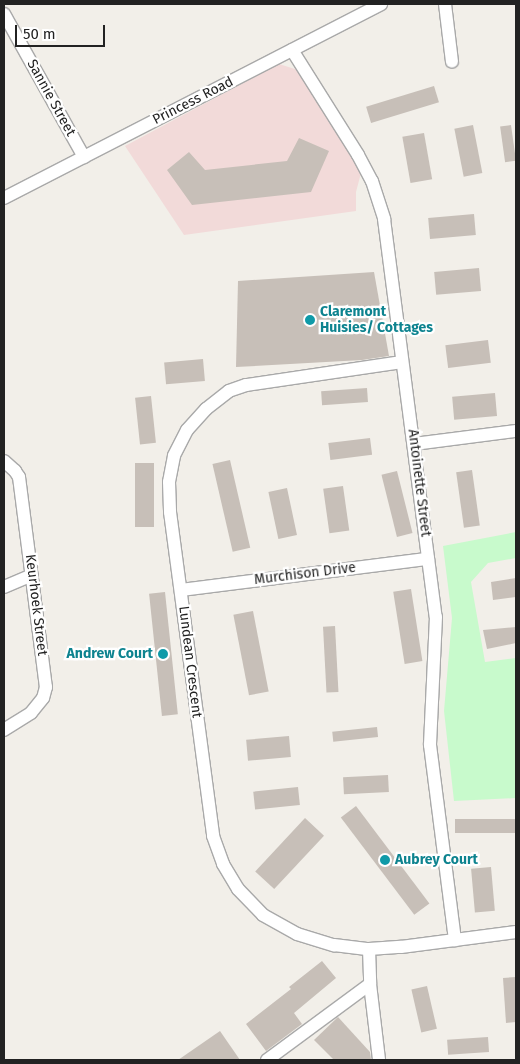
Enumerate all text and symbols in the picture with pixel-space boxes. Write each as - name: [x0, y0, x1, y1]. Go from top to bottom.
- scale bar: [18, 15, 108, 47]
- text: 50 m: [23, 25, 56, 43]
- street label: Sannie Street: [23, 57, 79, 139]
- street label: Princess Road: [150, 73, 236, 129]
- place label: Claremont Huisies/ Cottages: [320, 304, 433, 336]
- marker: Claremont Huisies/ Cottages: [304, 314, 316, 326]
- street label: Antoinette Street: [404, 428, 434, 538]
- street label: Keurhoek Street: [21, 553, 51, 657]
- street label: Murchison Drive: [253, 559, 357, 589]
- street label: Lundean Crescent: [175, 605, 205, 719]
- place label: Andrew Court: [67, 646, 153, 662]
- marker: Andrew Court: [157, 648, 169, 660]
- place label: Aubrey Court: [395, 852, 478, 868]
- marker: Aubrey Court: [379, 854, 391, 866]

